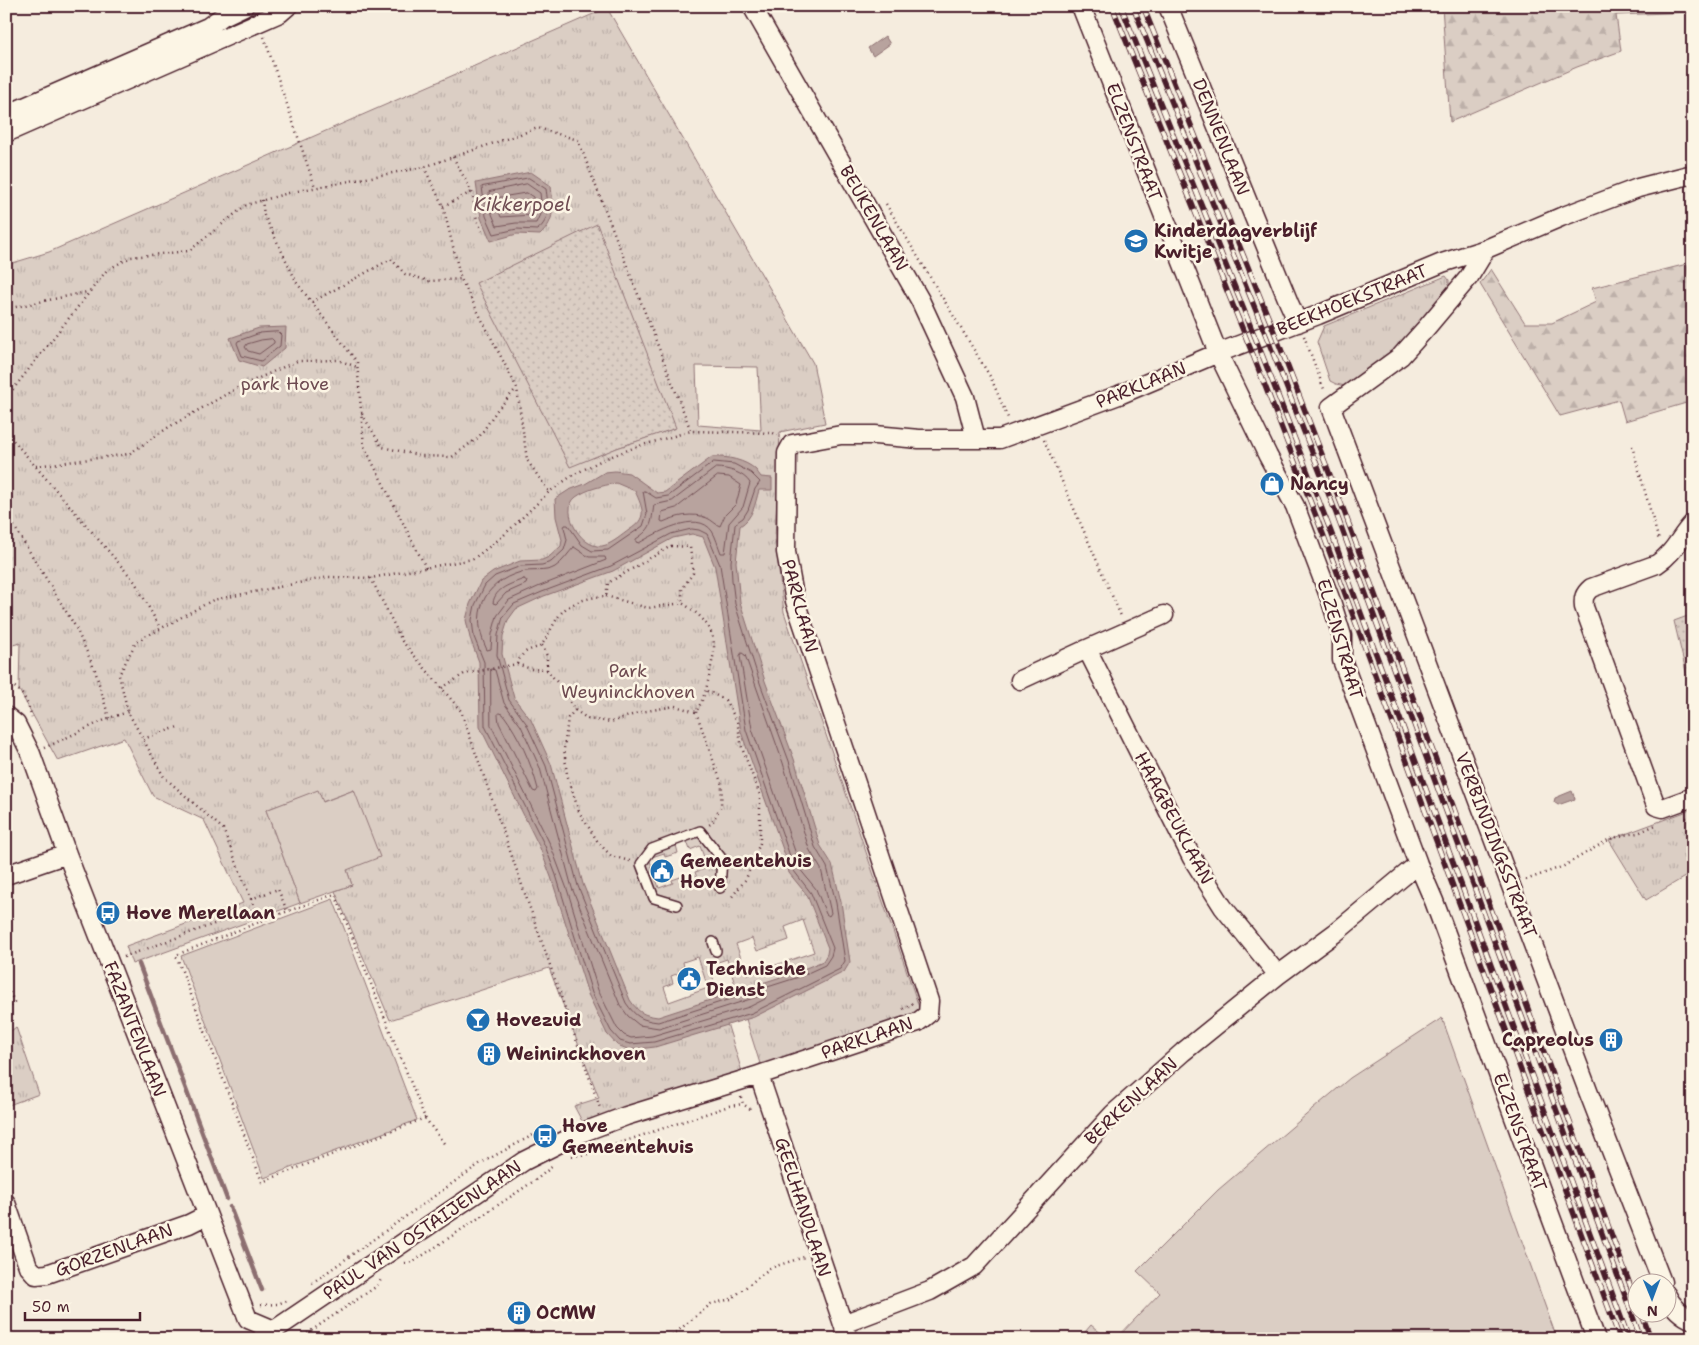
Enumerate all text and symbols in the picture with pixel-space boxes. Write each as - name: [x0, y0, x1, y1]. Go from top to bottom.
- street label: DENNENLAAN: [1187, 75, 1255, 199]
- street label: ELZENSTRAAT: [1101, 80, 1167, 204]
- street label: BEUKENLAAN: [834, 161, 914, 275]
- water label: Kikkerpoel: [473, 192, 571, 217]
- place label: Kinderdagverblijf Kwitje: [1154, 219, 1318, 264]
- school or university icon: Kinderdagverblijf Kwitje: [1123, 228, 1149, 254]
- street label: BEEKHOEKSTRAAT: [1273, 259, 1431, 341]
- street label: PARKLAAN: [1092, 356, 1190, 414]
- park label: park Hove: [241, 372, 329, 396]
- shop icon: Nancy: [1259, 471, 1285, 497]
- place label: Nancy: [1290, 472, 1349, 496]
- street label: PARKLAAN: [776, 557, 824, 655]
- street label: ELZENSTRAAT: [1311, 576, 1369, 702]
- park label: Park Weyninckhoven: [561, 659, 695, 704]
- street label: HAAGBEUKLAAN: [1129, 748, 1219, 888]
- street label: VERBINDINGSSTRAAT: [1450, 749, 1542, 941]
- place label: Gemeentehuis Hove: [680, 849, 812, 894]
- public building icon: Gemeentehuis Hove: [649, 858, 675, 884]
- bus stop icon: Hove Merellaan: [95, 900, 121, 926]
- place label: Hove Merellaan: [126, 901, 275, 925]
- place label: Technische Dienst: [706, 957, 806, 1002]
- street label: FAZANTENLAAN: [98, 958, 172, 1100]
- public building icon: Technische Dienst: [676, 966, 702, 992]
- bar icon: Hovezuid: [465, 1007, 491, 1033]
- place label: Hovezuid: [496, 1008, 581, 1032]
- street label: PARKLAAN: [818, 1011, 916, 1065]
- building icon: Capreolus: [1598, 1027, 1624, 1053]
- place label: Capreolus: [1502, 1028, 1594, 1052]
- building icon: Weininckhoven: [476, 1041, 502, 1067]
- place label: Weininckhoven: [506, 1042, 646, 1066]
- street label: BERKENLAAN: [1079, 1052, 1183, 1150]
- street label: ELZENSTRAAT: [1487, 1069, 1553, 1195]
- place label: Hove Gemeentehuis: [562, 1114, 694, 1159]
- bus stop icon: Hove Gemeentehuis: [532, 1123, 558, 1149]
- street label: GEELHANDLAAN: [769, 1134, 837, 1280]
- street label: PAUL VAN OSTAIJENLAAN: [318, 1154, 526, 1306]
- street label: GORZENLAAN: [52, 1218, 176, 1282]
- north arrow: [1626, 1272, 1676, 1322]
- scale bar: [25, 1290, 140, 1322]
- text: 50 m: [32, 1297, 70, 1317]
- building icon: OCMW: [506, 1300, 532, 1326]
- place label: OCMW: [536, 1301, 596, 1325]
- text: N: [1647, 1302, 1658, 1320]

